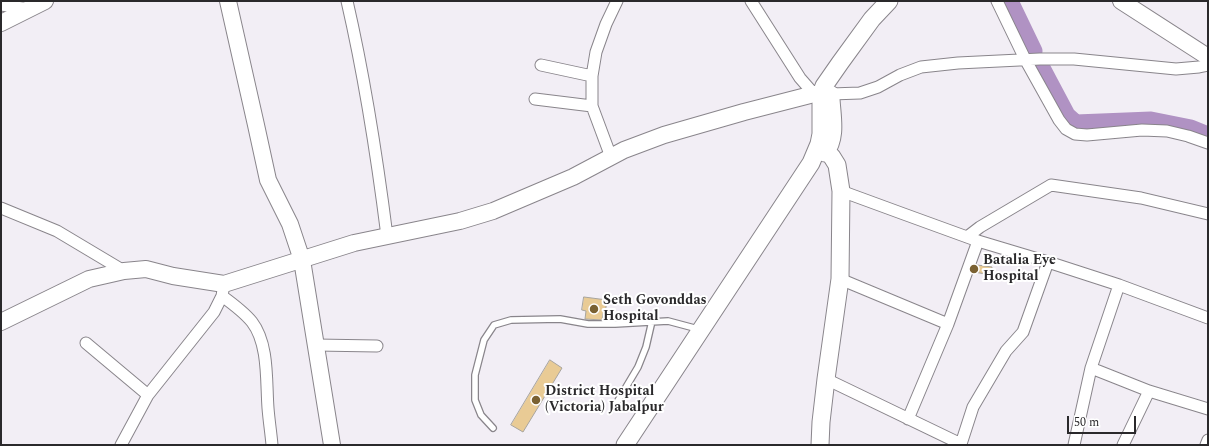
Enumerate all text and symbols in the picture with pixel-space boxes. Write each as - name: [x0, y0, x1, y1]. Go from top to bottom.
- place label: Batalia Eye Hospital: [983, 253, 1056, 286]
- marker: Batalia Eye Hospital: [968, 263, 980, 275]
- place label: Seth Govonddas Hospital: [603, 293, 707, 326]
- marker: Seth Govonddas Hospital: [588, 303, 600, 315]
- place label: District Hospital (Victoria) Jabalpur: [545, 384, 664, 416]
- marker: District Hospital (Victoria) Jabalpur: [530, 394, 542, 406]
- scale bar: [1069, 408, 1138, 434]
- text: 50 m: [1074, 413, 1099, 432]

